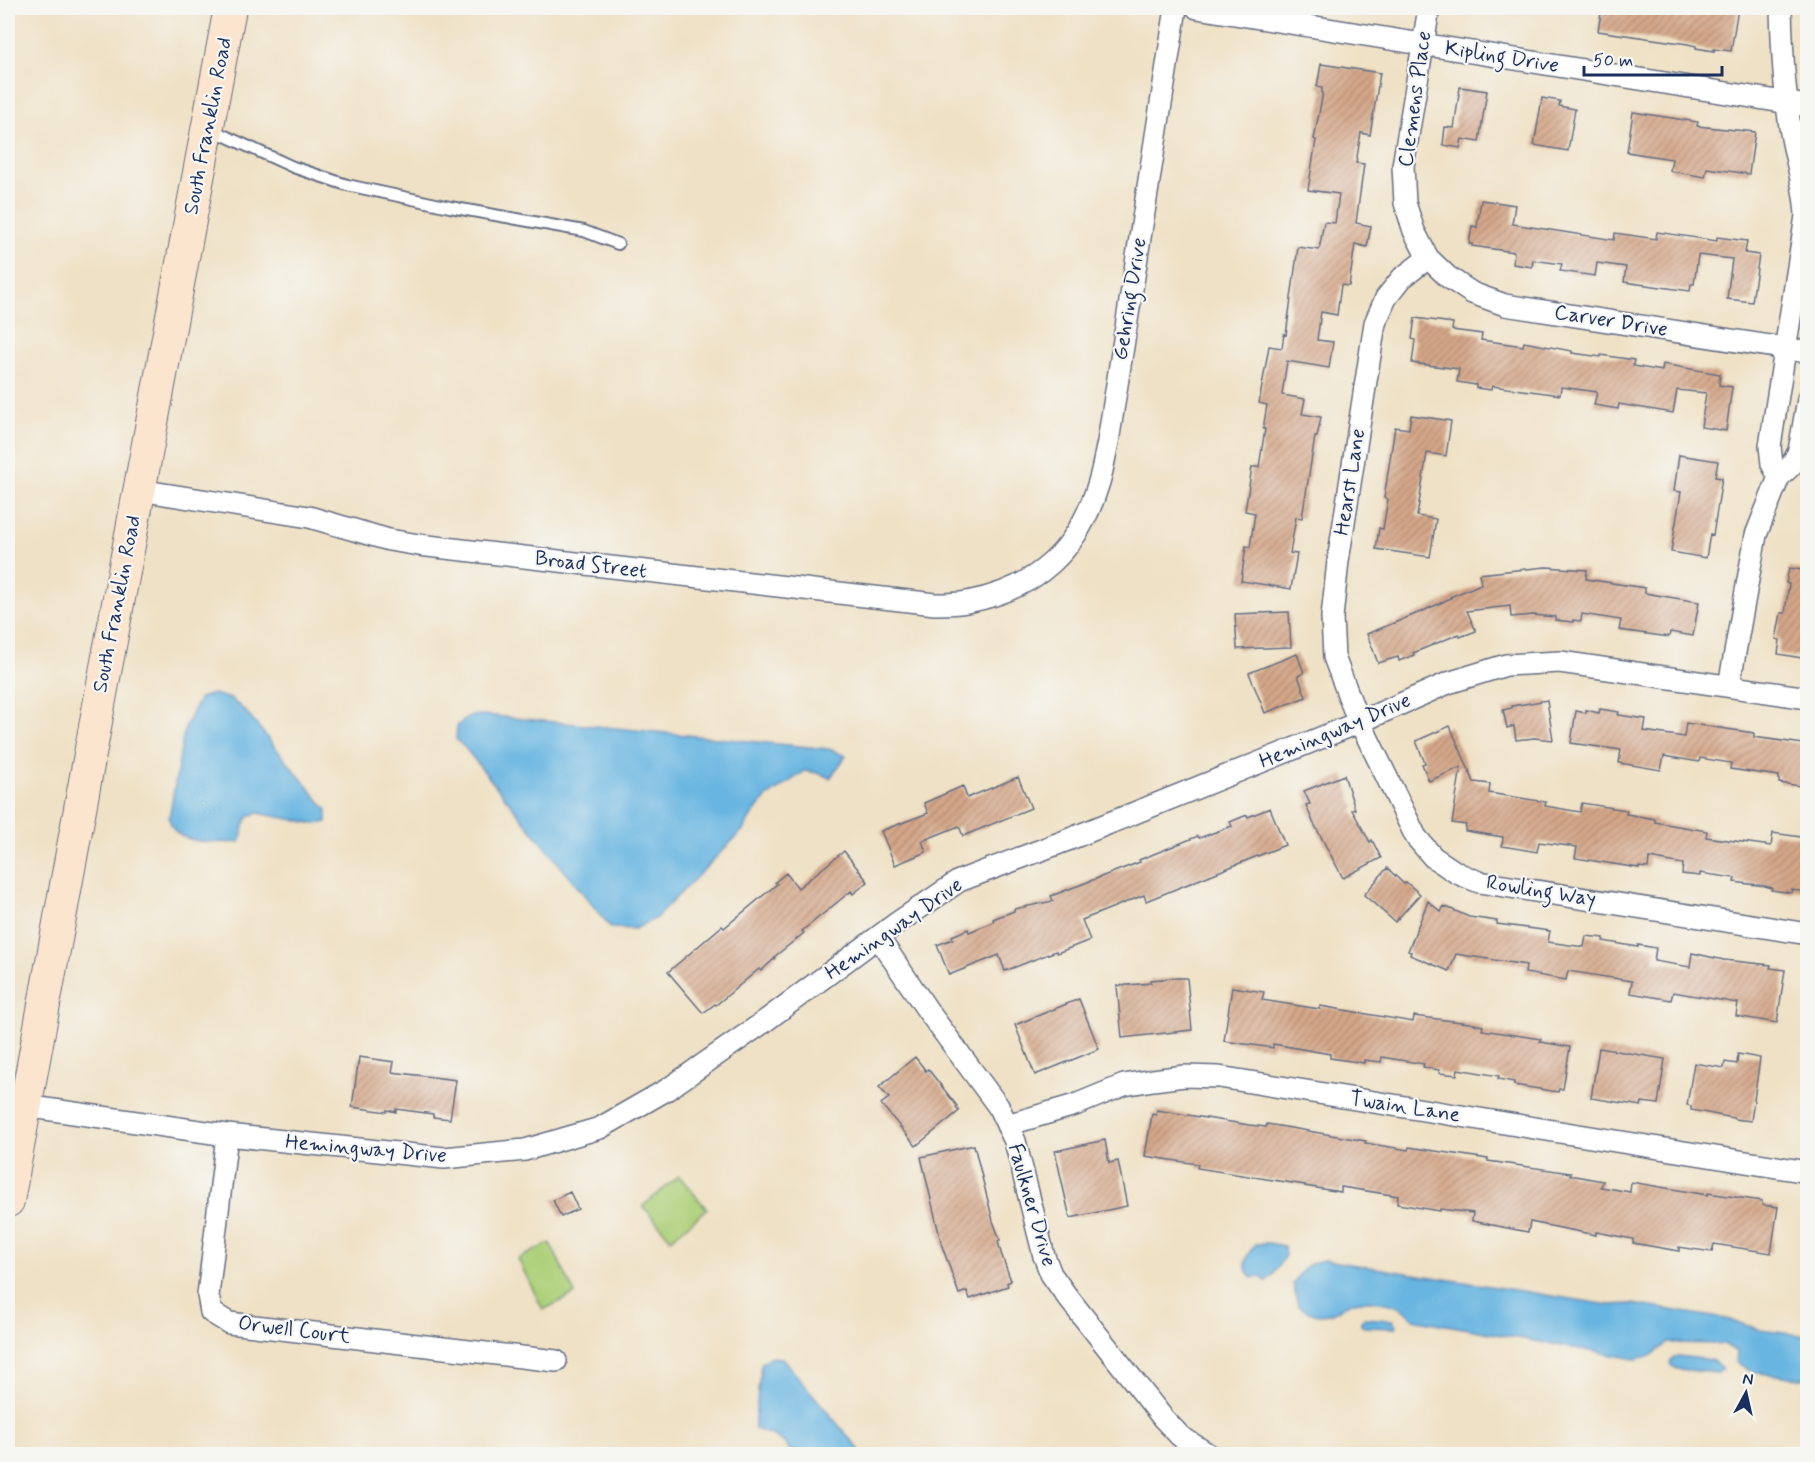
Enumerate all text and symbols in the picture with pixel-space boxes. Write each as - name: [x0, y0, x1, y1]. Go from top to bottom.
- street label: Clemens Place: [1392, 29, 1438, 169]
- street label: Kipling Drive: [1443, 34, 1561, 82]
- street label: South Franklin Road: [177, 35, 239, 217]
- scale bar: [1584, 39, 1722, 77]
- text: 50 m: [1593, 49, 1633, 73]
- street label: Gehring Drive: [1106, 236, 1155, 363]
- street label: Carver Drive: [1552, 298, 1670, 344]
- street label: Hearst Lane: [1328, 427, 1372, 537]
- street label: South Franklin Road: [86, 513, 148, 695]
- street label: Broad Street: [533, 544, 649, 586]
- street label: Hemingway Drive: [1255, 686, 1415, 776]
- street label: Rowling Way: [1484, 869, 1598, 915]
- street label: Hemingway Drive: [820, 871, 968, 987]
- street label: Twain Lane: [1348, 1084, 1462, 1130]
- street label: Hemingway Drive: [284, 1128, 448, 1170]
- street label: Faulkner Drive: [1001, 1140, 1063, 1270]
- street label: Orwell Court: [236, 1309, 352, 1351]
- north arrow: [1716, 1363, 1776, 1423]
- text: N: [1741, 1368, 1755, 1391]

